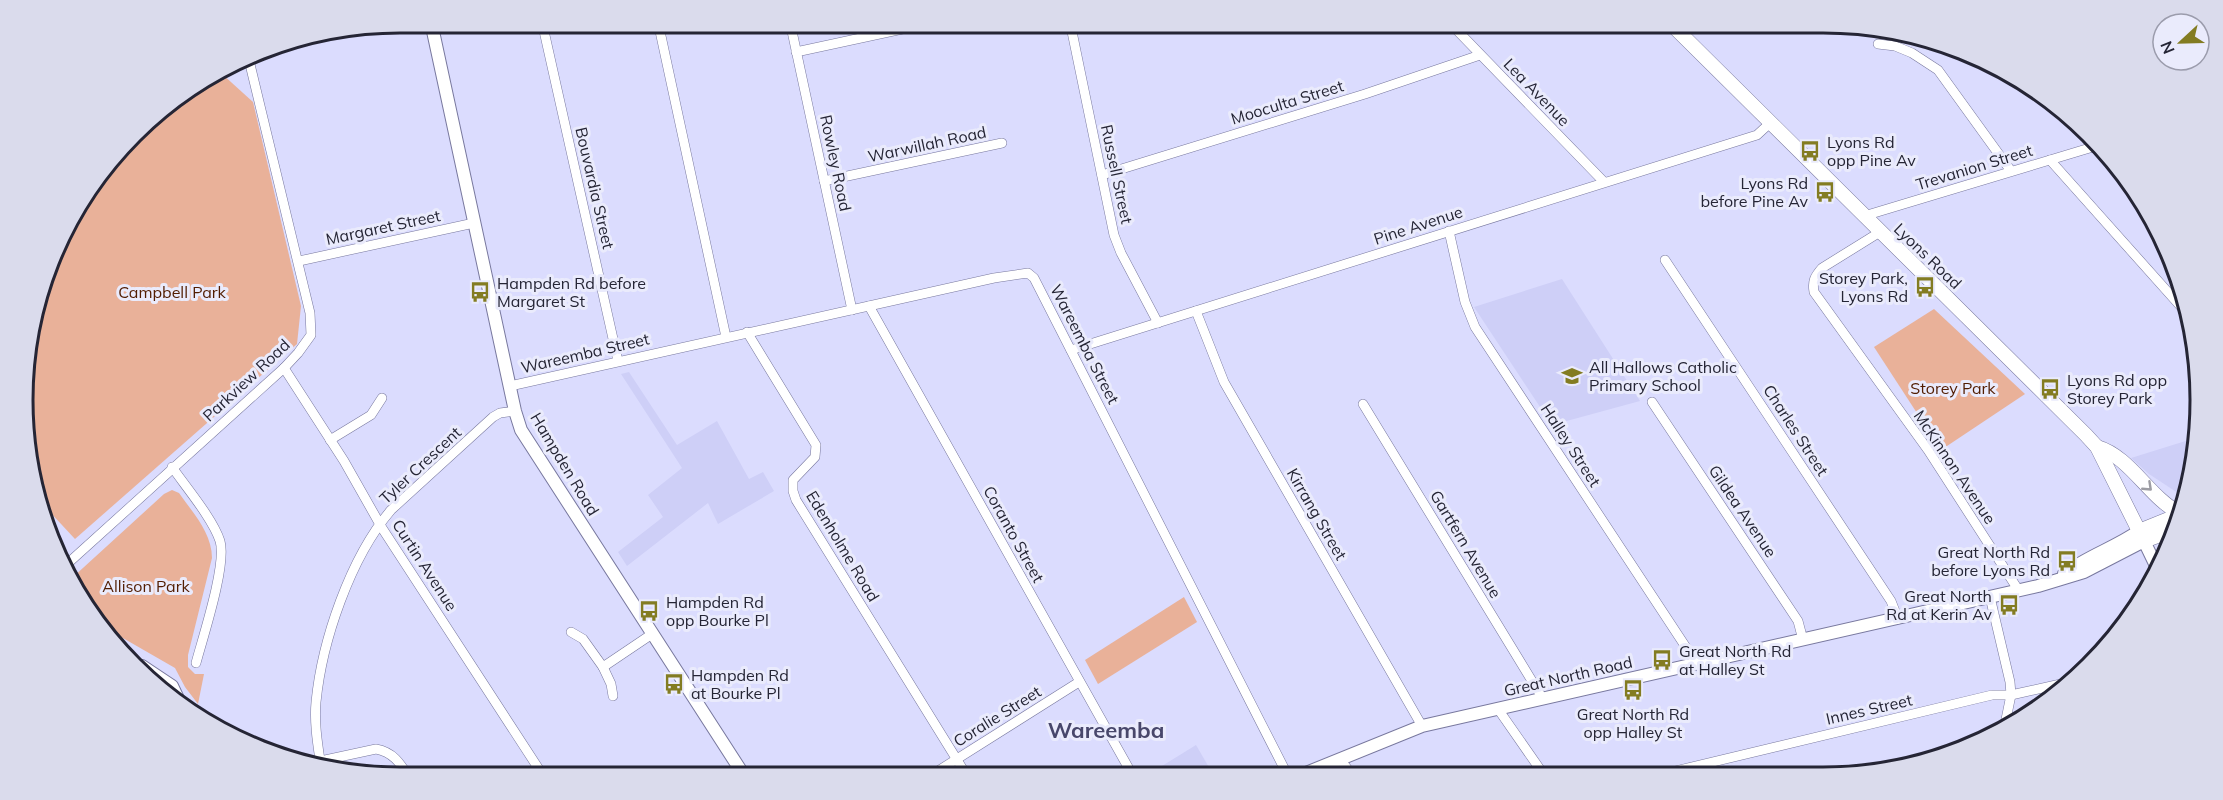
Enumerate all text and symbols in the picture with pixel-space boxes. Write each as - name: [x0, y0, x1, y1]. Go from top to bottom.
- north arrow: [2151, 12, 2211, 72]
- text: N: [2156, 38, 2179, 57]
- street label: Lea Avenue: [1500, 54, 1574, 130]
- street label: Mooculta Street: [1228, 75, 1346, 129]
- street label: Rowley Road: [816, 113, 856, 213]
- street label: Warwillah Road: [866, 122, 988, 166]
- street label: Russell Street: [1097, 123, 1137, 226]
- street label: Bouvardia Street: [571, 125, 619, 251]
- place label: Lyons Rd opp Pine Av: [1827, 132, 1916, 170]
- bus stop icon: Lyons Rd opp Pine Av: [1798, 139, 1822, 163]
- street label: Trevanion Street: [1913, 140, 2035, 194]
- place label: Lyons Rd before Pine Av: [1700, 173, 1809, 211]
- bus stop icon: Lyons Rd before Pine Av: [1813, 180, 1837, 204]
- street label: Pine Avenue: [1371, 201, 1465, 249]
- street label: Margaret Street: [324, 205, 443, 249]
- street label: Lyons Road: [1890, 219, 1966, 293]
- place label: Storey Park, Lyons Rd: [1819, 268, 1908, 306]
- place label: Hampden Rd before Margaret St: [497, 273, 646, 311]
- bus stop icon: Storey Park, Lyons Rd: [1913, 275, 1937, 299]
- bus stop icon: Hampden Rd before Margaret St: [468, 280, 492, 304]
- street label: Wareemba Street: [1046, 281, 1124, 407]
- park label: Campbell Park: [118, 282, 227, 302]
- street label: Wareemba Street: [519, 328, 652, 378]
- street label: Parkview Road: [198, 335, 294, 425]
- place label: All Hallows Catholic Primary School: [1589, 357, 1737, 395]
- school or university icon: All Hallows Catholic Primary School: [1560, 364, 1584, 388]
- place label: Lyons Rd opp Storey Park: [2067, 370, 2167, 408]
- bus stop icon: Lyons Rd opp Storey Park: [2038, 377, 2062, 401]
- park label: Storey Park: [1910, 378, 1996, 398]
- street label: Charles Street: [1759, 381, 1833, 480]
- street label: Halley Street: [1537, 400, 1605, 491]
- street label: McKinnon Avenue: [1910, 406, 2000, 528]
- street label: Hampden Road: [526, 409, 604, 519]
- street label: Tyler Crescent: [375, 422, 465, 508]
- street label: Gildea Avenue: [1705, 461, 1781, 561]
- street label: Kirrang Street: [1283, 465, 1351, 564]
- one-way arrow: [2142, 480, 2152, 491]
- street label: Coranto Street: [979, 482, 1049, 586]
- street label: Edenholme Road: [802, 487, 884, 605]
- street label: Gartfern Avenue: [1426, 487, 1506, 601]
- street label: Curtin Avenue: [388, 516, 462, 614]
- place label: Great North Rd before Lyons Rd: [1931, 542, 2050, 580]
- bus stop icon: Great North Rd before Lyons Rd: [2055, 549, 2079, 573]
- park label: Allison Park: [102, 576, 190, 596]
- place label: Great North Rd at Kerin Av: [1886, 586, 1992, 624]
- place label: Hampden Rd opp Bourke Pl: [666, 592, 769, 630]
- bus stop icon: Great North Rd at Kerin Av: [1997, 593, 2021, 617]
- bus stop icon: Hampden Rd opp Bourke Pl: [637, 599, 661, 623]
- place label: Great North Rd at Halley St: [1679, 641, 1791, 679]
- bus stop icon: Great North Rd at Halley St: [1650, 648, 1674, 672]
- street label: Great North Road: [1502, 652, 1634, 700]
- place label: Hampden Rd at Bourke Pl: [691, 665, 789, 703]
- bus stop icon: Hampden Rd at Bourke Pl: [662, 672, 686, 696]
- bus stop icon: Great North Rd opp Halley St: [1621, 678, 1645, 702]
- street label: Coralie Street: [949, 681, 1045, 751]
- street label: Innes Street: [1824, 689, 1914, 729]
- place label: Great North Rd opp Halley St: [1577, 704, 1689, 742]
- district label: Wareemba: [1048, 716, 1164, 744]

